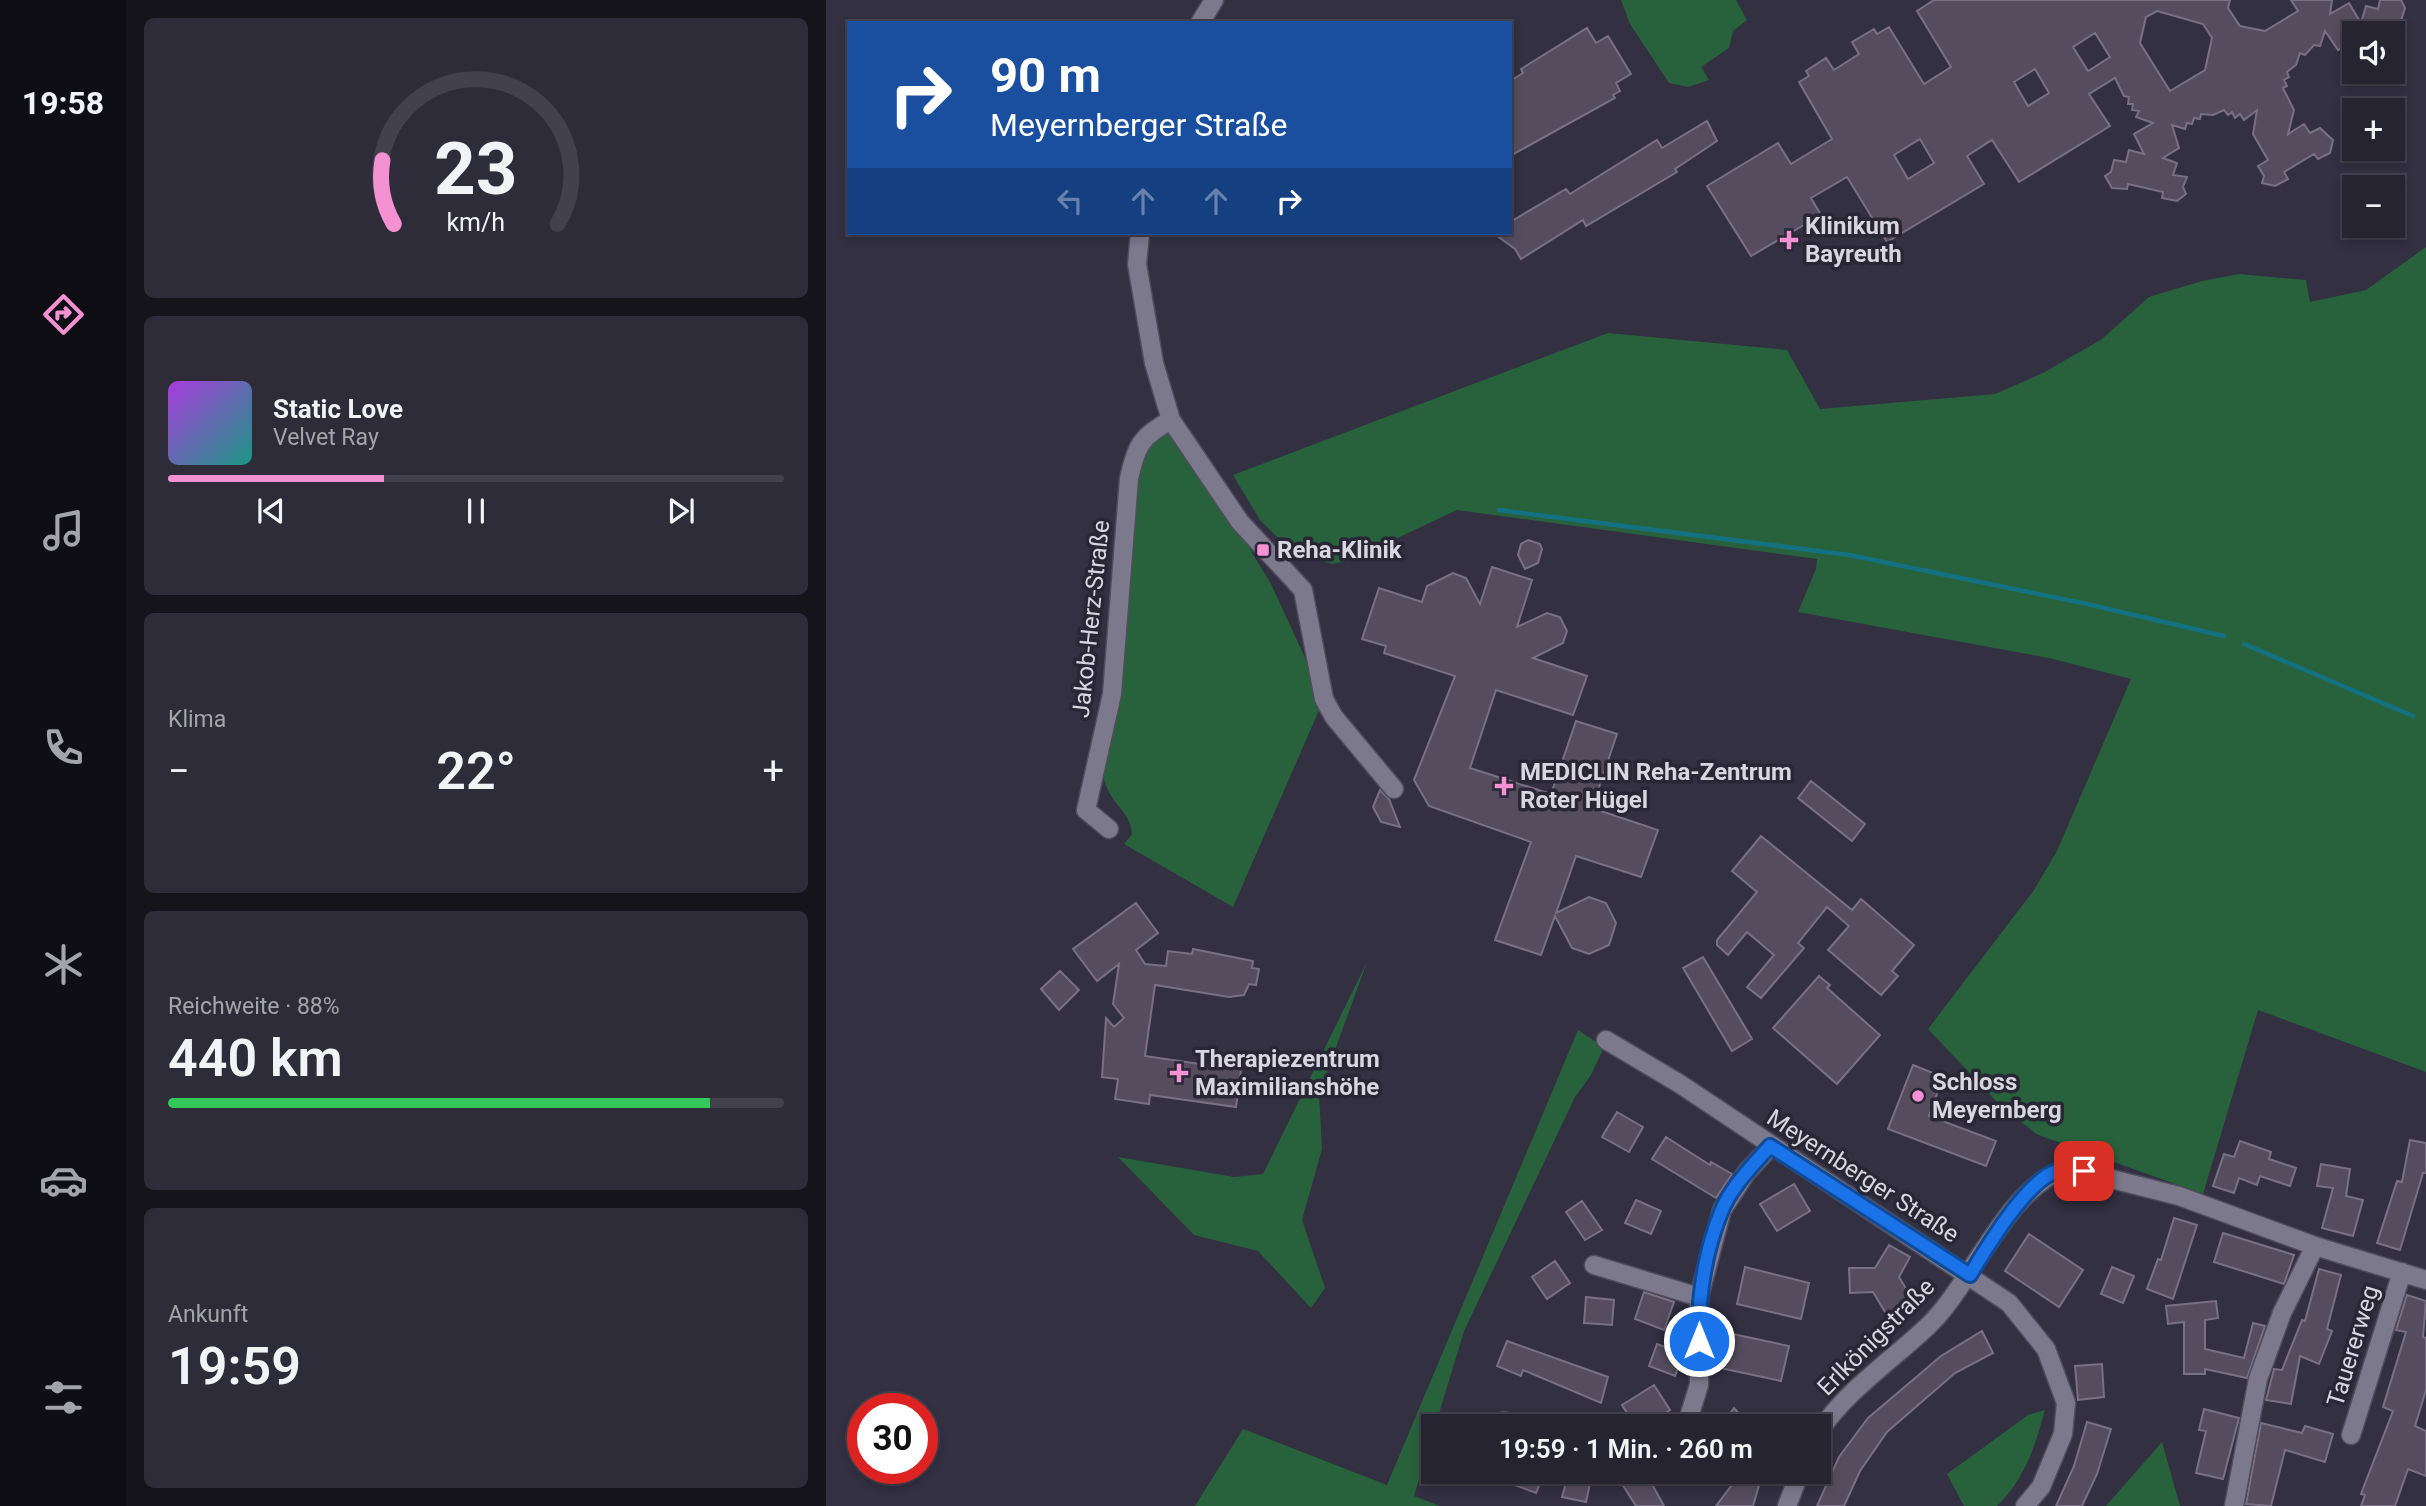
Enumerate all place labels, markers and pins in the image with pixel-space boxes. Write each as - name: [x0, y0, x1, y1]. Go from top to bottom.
- place label: Klinikum Bayreuth: [1805, 212, 1902, 268]
- marker: Klinikum Bayreuth: [1779, 230, 1799, 250]
- place label: Reha-Klinik: [1277, 536, 1403, 564]
- marker: Reha-Klinik: [1255, 542, 1271, 558]
- place label: MEDICLIN Reha-Zentrum Roter Hügel: [1520, 758, 1792, 814]
- marker: MEDICLIN Reha-Zentrum Roter Hügel: [1494, 776, 1514, 796]
- place label: Therapiezentrum Maximilianshöhe: [1195, 1045, 1380, 1101]
- marker: Therapiezentrum Maximilianshöhe: [1169, 1063, 1189, 1083]
- place label: Schloss Meyernberg: [1932, 1068, 2062, 1124]
- marker: Schloss Meyernberg: [1910, 1088, 1926, 1104]
- pin: [2054, 1141, 2114, 1201]

